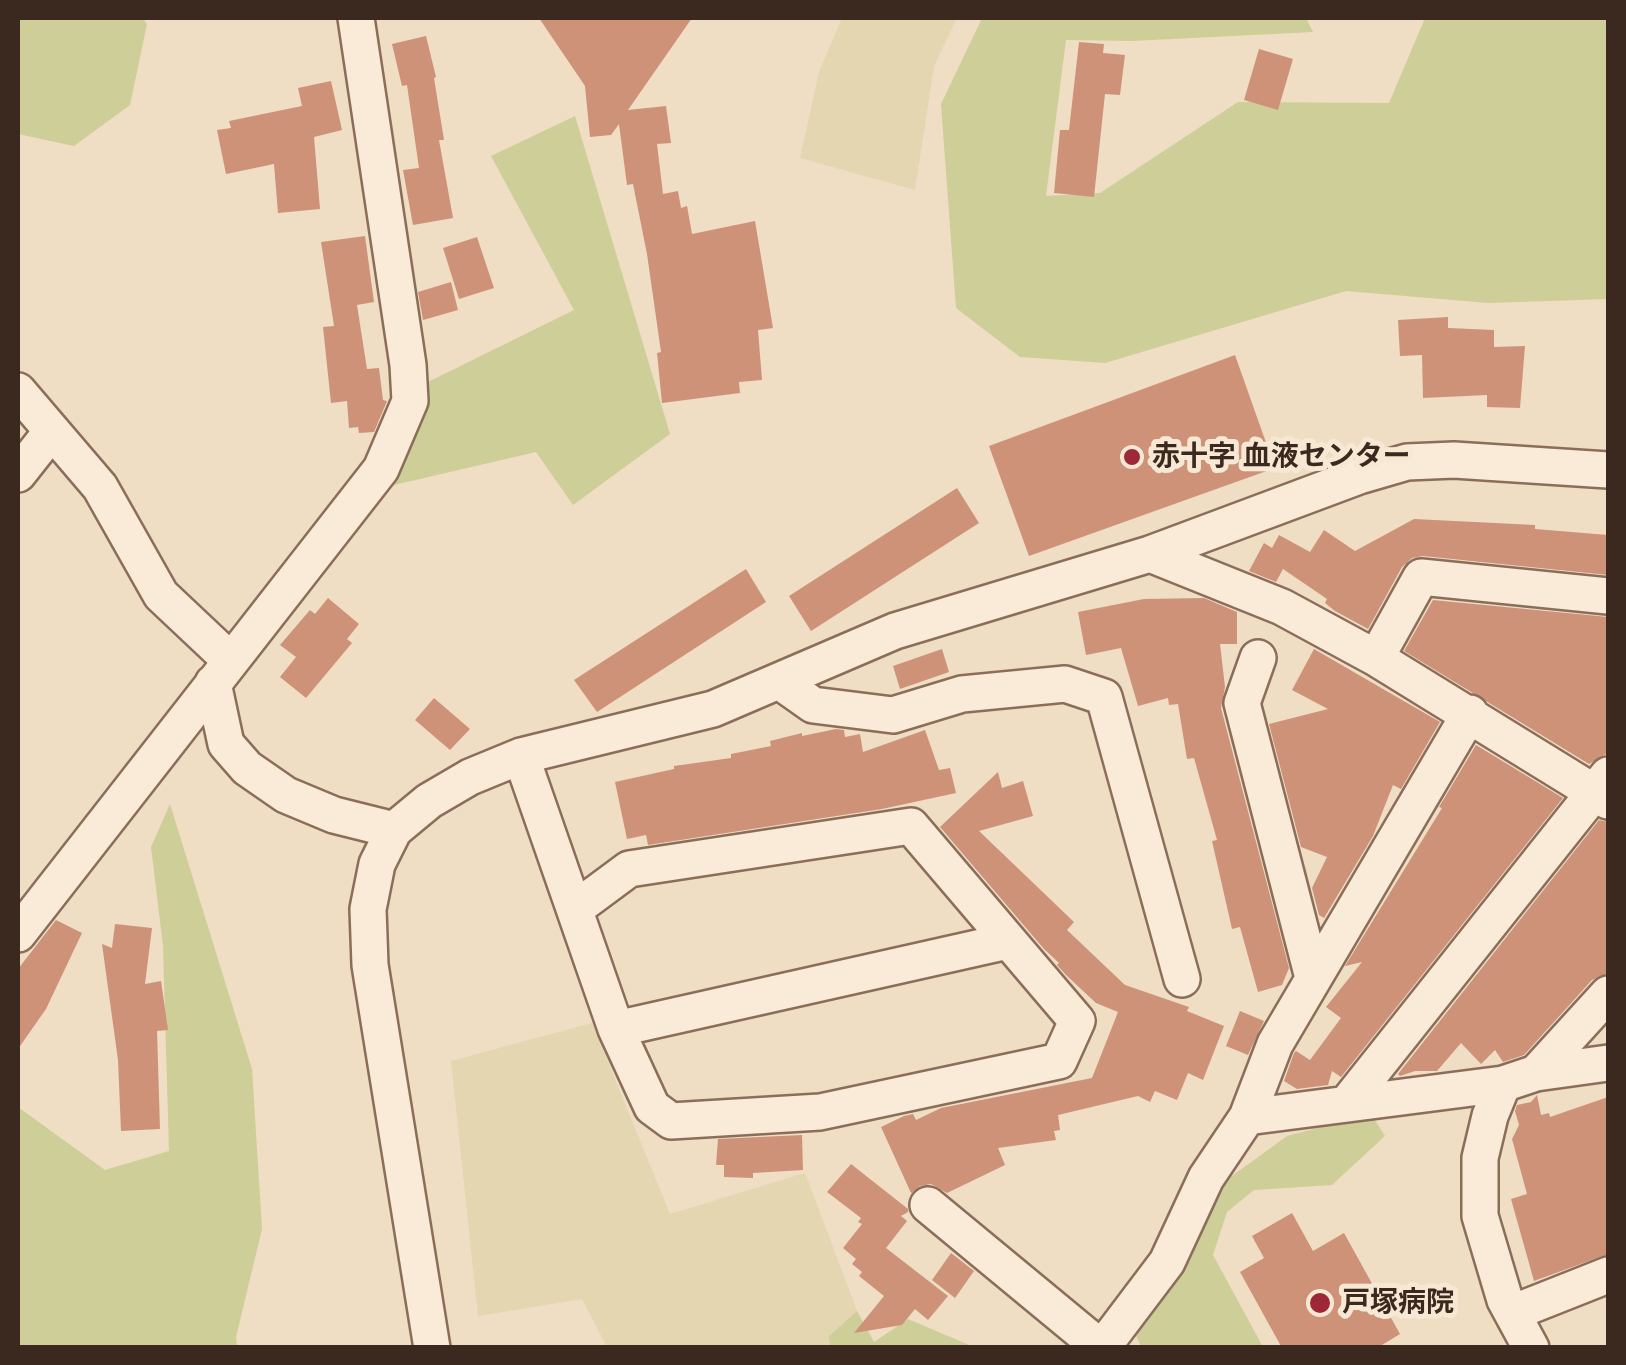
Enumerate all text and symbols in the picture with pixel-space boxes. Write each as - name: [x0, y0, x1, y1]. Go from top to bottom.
- place label: 赤十字 血液センター: [1152, 440, 1411, 474]
- marker: 赤十字 血液センター: [1121, 446, 1143, 468]
- place label: 戸塚病院: [1342, 1286, 1454, 1320]
- marker: 戸塚病院: [1307, 1290, 1333, 1316]

